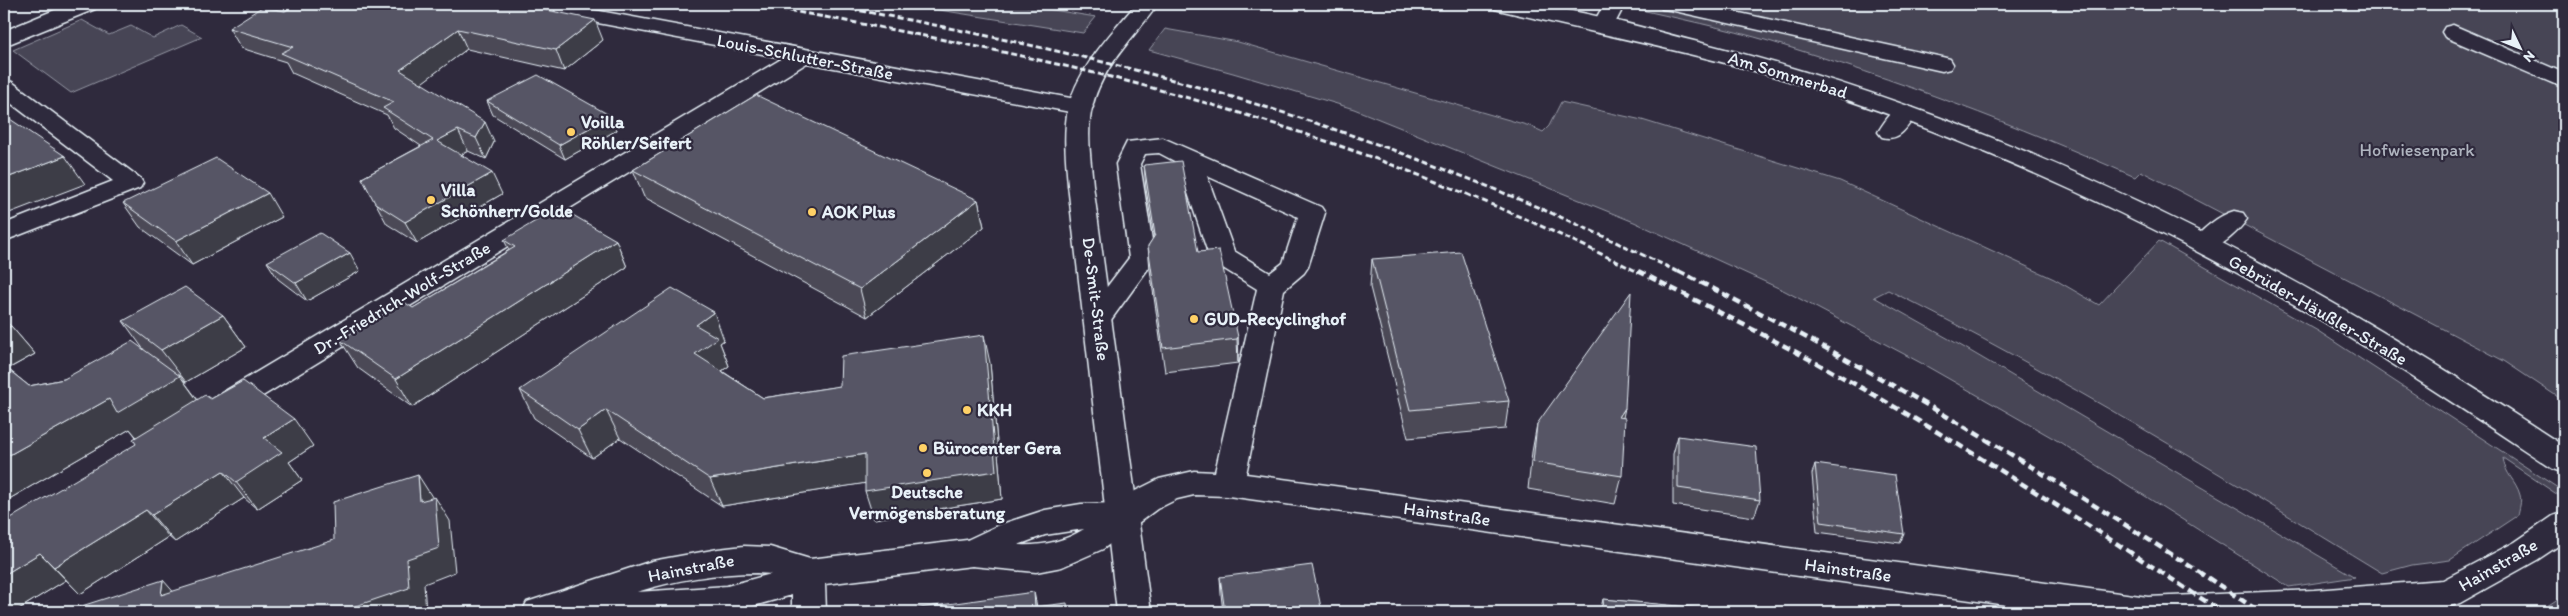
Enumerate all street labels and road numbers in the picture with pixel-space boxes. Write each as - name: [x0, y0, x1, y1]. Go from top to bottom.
- street label: Louis-Schlutter-Straße: [715, 29, 895, 85]
- street label: Am Sommerbad: [1726, 46, 1851, 104]
- street label: Dr.-Friedrich-Wolf-Straße: [310, 236, 494, 360]
- street label: De-Smit-Straße: [1077, 236, 1115, 362]
- street label: Gebrüder-Häußler-Straße: [2225, 250, 2411, 370]
- street label: Hainstraße: [1402, 497, 1492, 531]
- street label: Hainstraße: [2455, 534, 2541, 596]
- street label: Hainstraße: [646, 549, 736, 587]
- street label: Hainstraße: [1803, 553, 1893, 587]

